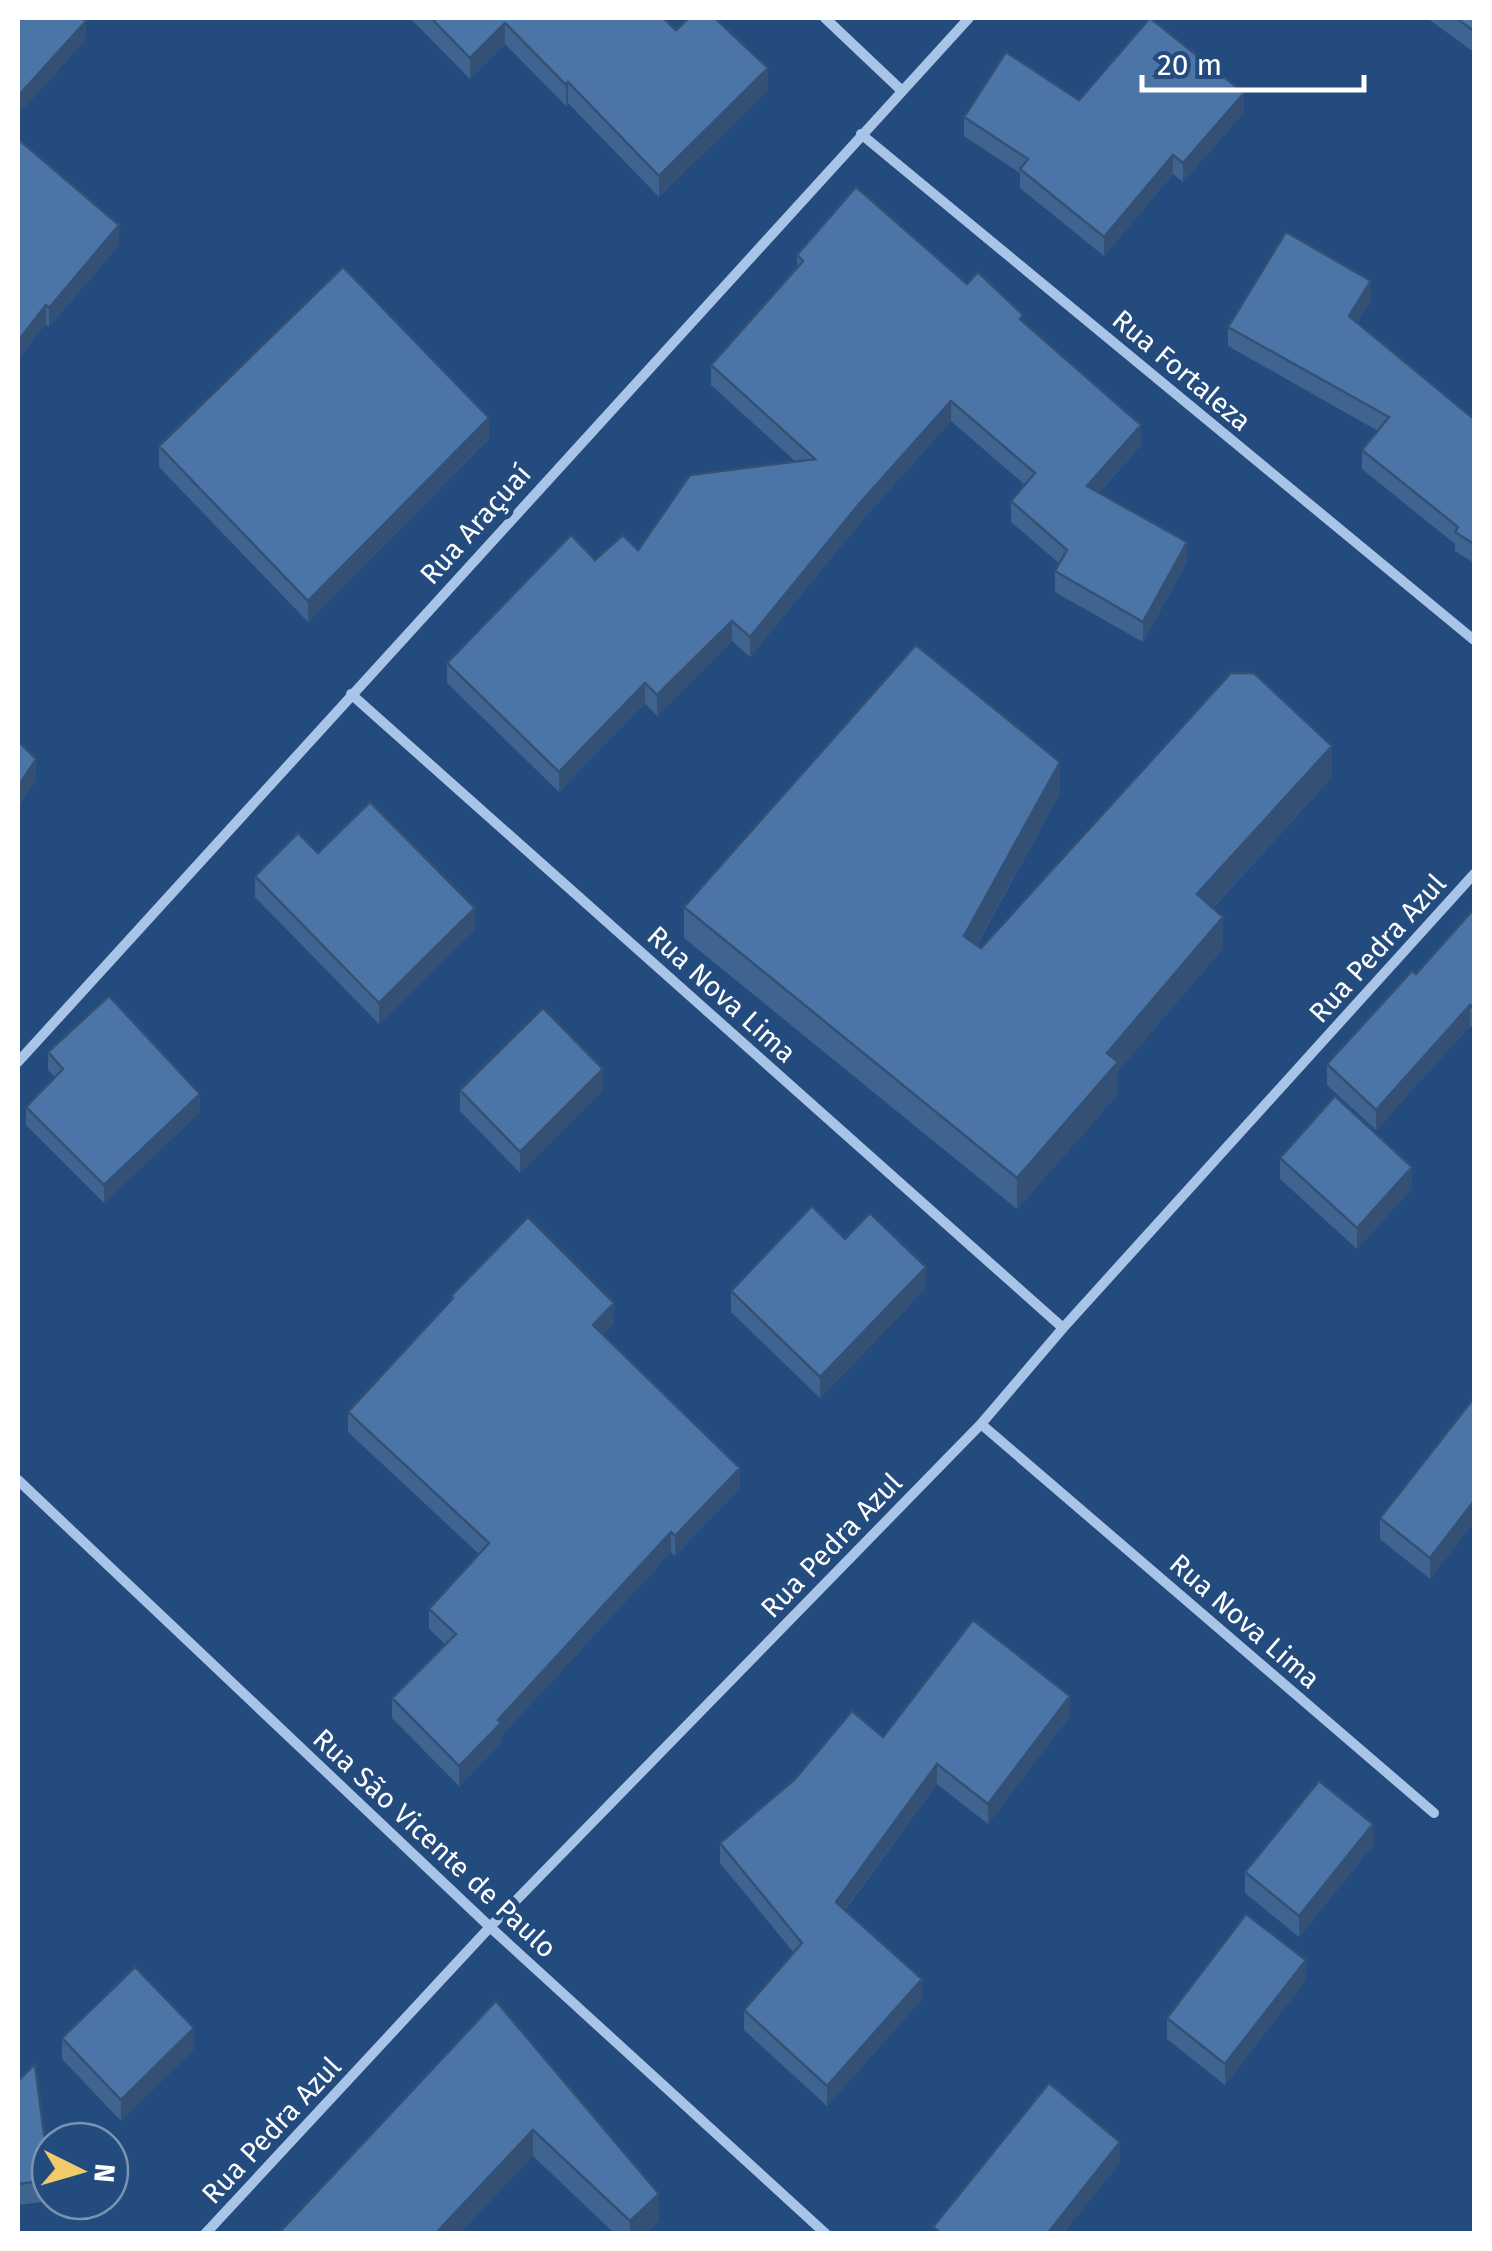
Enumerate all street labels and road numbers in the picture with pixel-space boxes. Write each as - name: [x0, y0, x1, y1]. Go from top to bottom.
- street label: Rua Fortaleza: [1106, 303, 1258, 438]
- street label: Rua Araçuaí: [413, 458, 538, 591]
- street label: Rua Pedra Azul: [1302, 867, 1453, 1029]
- street label: Rua Nova Lima: [641, 919, 803, 1070]
- street label: Rua Pedra Azul: [754, 1466, 909, 1625]
- street label: Rua Nova Lima: [1163, 1547, 1327, 1696]
- street label: Rua São Vicente de Paulo: [306, 1722, 563, 1965]
- street label: Rua Pedra Azul: [195, 2050, 348, 2210]

